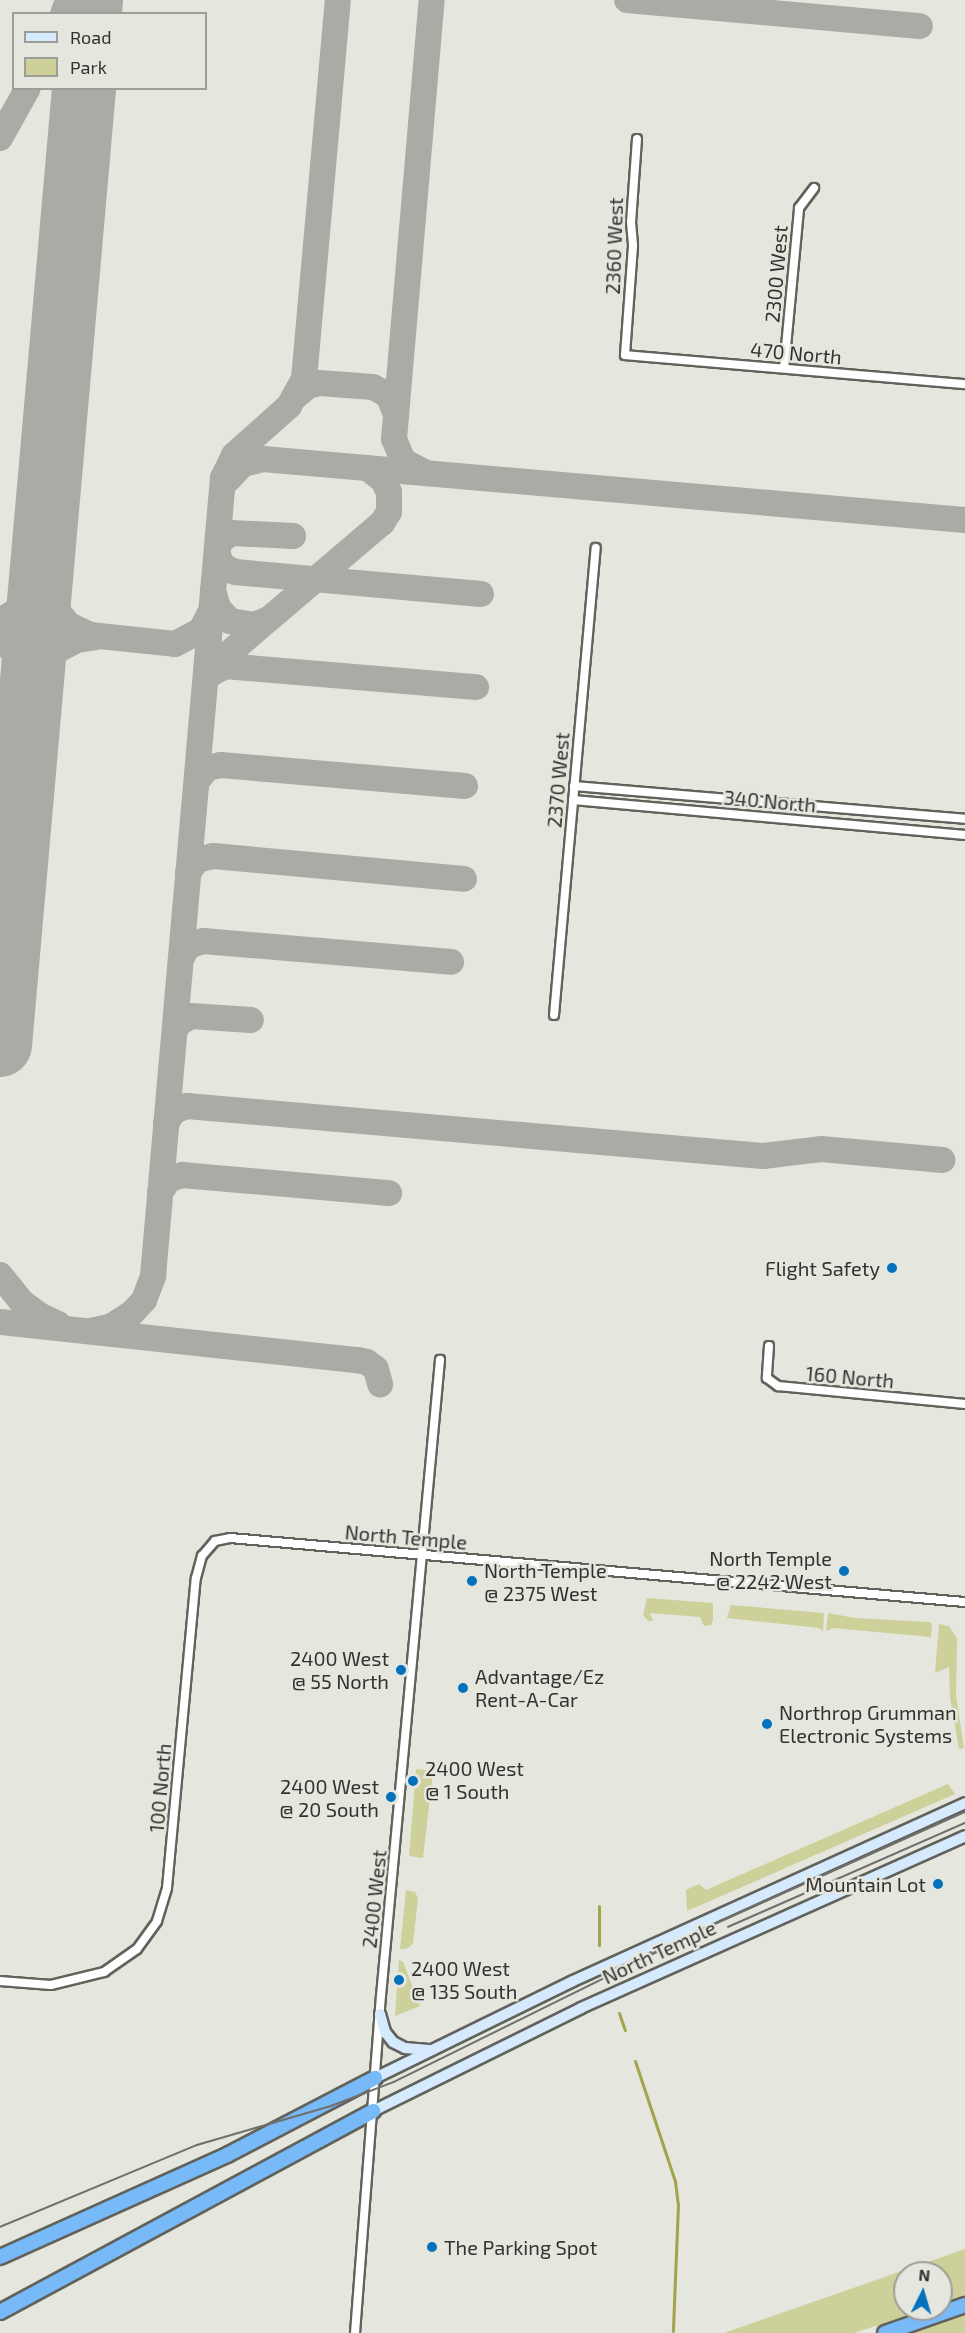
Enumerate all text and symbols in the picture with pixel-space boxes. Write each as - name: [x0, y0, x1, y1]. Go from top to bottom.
- legend: [12, 12, 207, 90]
- text: Road: [70, 26, 111, 48]
- text: Park: [70, 56, 107, 78]
- street label: 2360 West: [600, 197, 628, 295]
- street label: 2300 West: [760, 224, 792, 324]
- street label: 470 North: [749, 337, 843, 369]
- street label: 2370 West: [542, 731, 574, 829]
- street label: 340 North: [723, 785, 817, 817]
- place label: Flight Safety: [765, 1256, 880, 1280]
- marker: Flight Safety: [885, 1261, 899, 1275]
- street label: 160 North: [805, 1361, 895, 1393]
- street label: North Temple: [344, 1520, 468, 1554]
- place label: North Temple @ 2242 West: [709, 1547, 832, 1594]
- place label: North Temple @ 2375 West: [484, 1558, 607, 1605]
- marker: North Temple @ 2242 West: [837, 1564, 851, 1578]
- marker: North Temple @ 2375 West: [465, 1574, 479, 1588]
- place label: 2400 West @ 55 North: [290, 1646, 389, 1693]
- marker: 2400 West @ 55 North: [394, 1663, 408, 1677]
- place label: Advantage/Ez Rent-A-Car: [475, 1664, 604, 1711]
- marker: Advantage/Ez Rent-A-Car: [456, 1681, 470, 1695]
- place label: Northrop Grumman Electronic Systems: [779, 1700, 957, 1747]
- marker: Northrop Grumman Electronic Systems: [760, 1717, 774, 1731]
- street label: 100 North: [144, 1742, 176, 1834]
- place label: 2400 West @ 1 South: [425, 1757, 524, 1804]
- place label: 2400 West @ 20 South: [279, 1774, 379, 1821]
- marker: 2400 West @ 1 South: [406, 1774, 420, 1788]
- marker: 2400 West @ 20 South: [384, 1790, 398, 1804]
- street label: 2400 West: [357, 1848, 391, 1950]
- place label: Mountain Lot: [805, 1872, 926, 1896]
- marker: Mountain Lot: [931, 1877, 945, 1891]
- street label: North Temple: [598, 1915, 720, 1989]
- place label: 2400 West @ 135 South: [411, 1956, 517, 2003]
- marker: 2400 West @ 135 South: [392, 1973, 406, 1987]
- place label: The Parking Spot: [444, 2235, 597, 2259]
- marker: The Parking Spot: [425, 2240, 439, 2254]
- north arrow: [893, 2261, 953, 2321]
- text: N: [918, 2265, 931, 2285]

